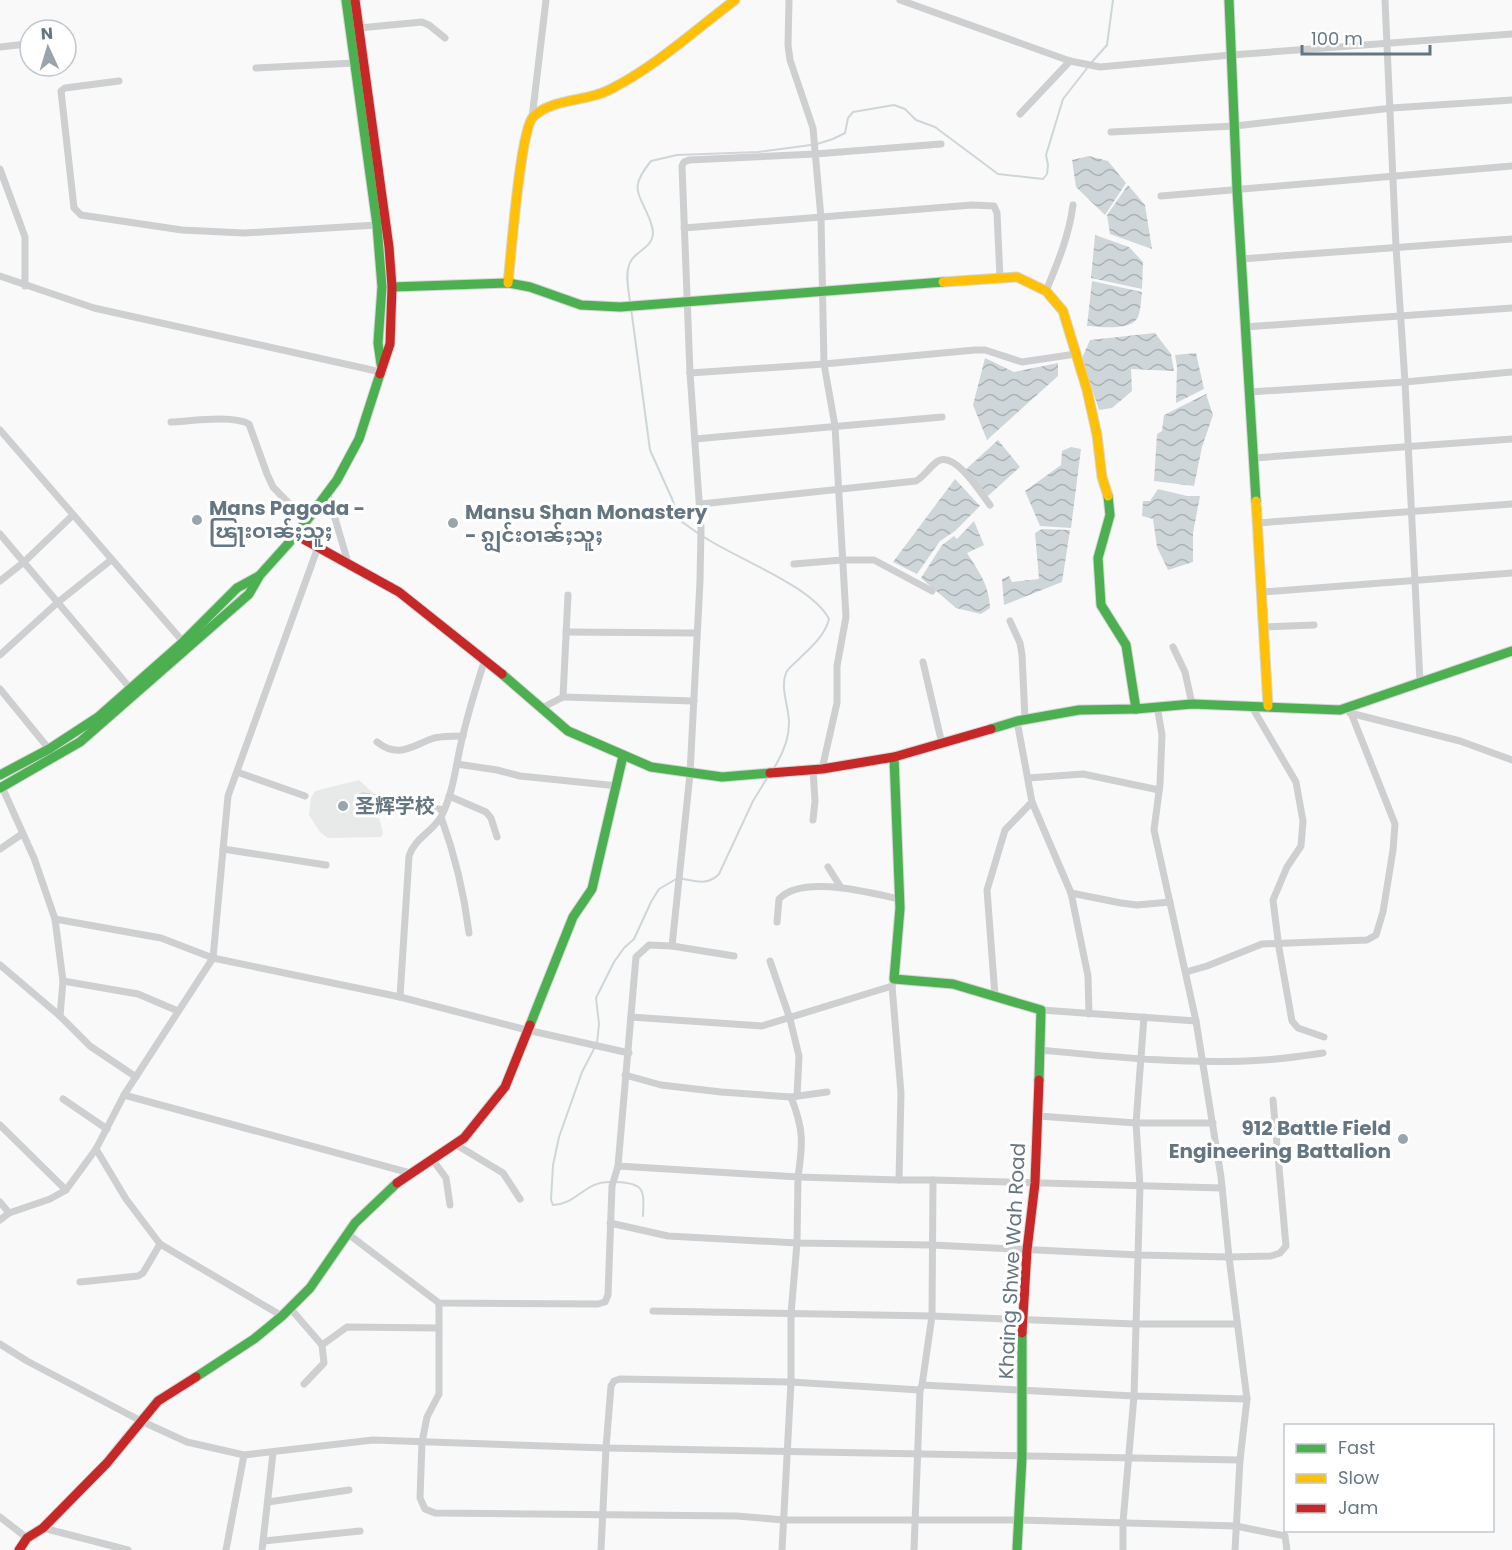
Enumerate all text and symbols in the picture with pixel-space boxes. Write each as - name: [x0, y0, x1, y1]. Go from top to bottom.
- north arrow: [18, 18, 78, 78]
- scale bar: [1302, 18, 1430, 56]
- text: N: [40, 22, 54, 45]
- text: 100 m: [1311, 26, 1363, 51]
- place label: Mans Pagoda - ၽြႃးဝၢၼ်ႈသူႈ: [209, 494, 365, 547]
- place label: Mansu Shan Monastery - ၵျွင်းဝၢၼ်ႈသူႈ: [465, 498, 708, 553]
- marker: Mans Pagoda - ၽြႃးဝၢၼ်ႈသူႈ: [190, 513, 204, 527]
- marker: Mansu Shan Monastery - ၵျွင်းဝၢၼ်ႈသူႈ: [446, 516, 460, 530]
- place label: 圣辉学校: [355, 792, 435, 820]
- marker: 圣辉学校: [336, 799, 350, 813]
- place label: 912 Battle Field Engineering Battalion: [1169, 1114, 1391, 1165]
- marker: 912 Battle Field Engineering Battalion: [1396, 1132, 1410, 1146]
- street label: Khaing Shwe Wah Road: [992, 1142, 1032, 1380]
- legend: [1284, 1424, 1494, 1532]
- text: Fast: [1338, 1435, 1375, 1460]
- text: Slow: [1338, 1465, 1380, 1490]
- text: Jam: [1338, 1495, 1378, 1520]

